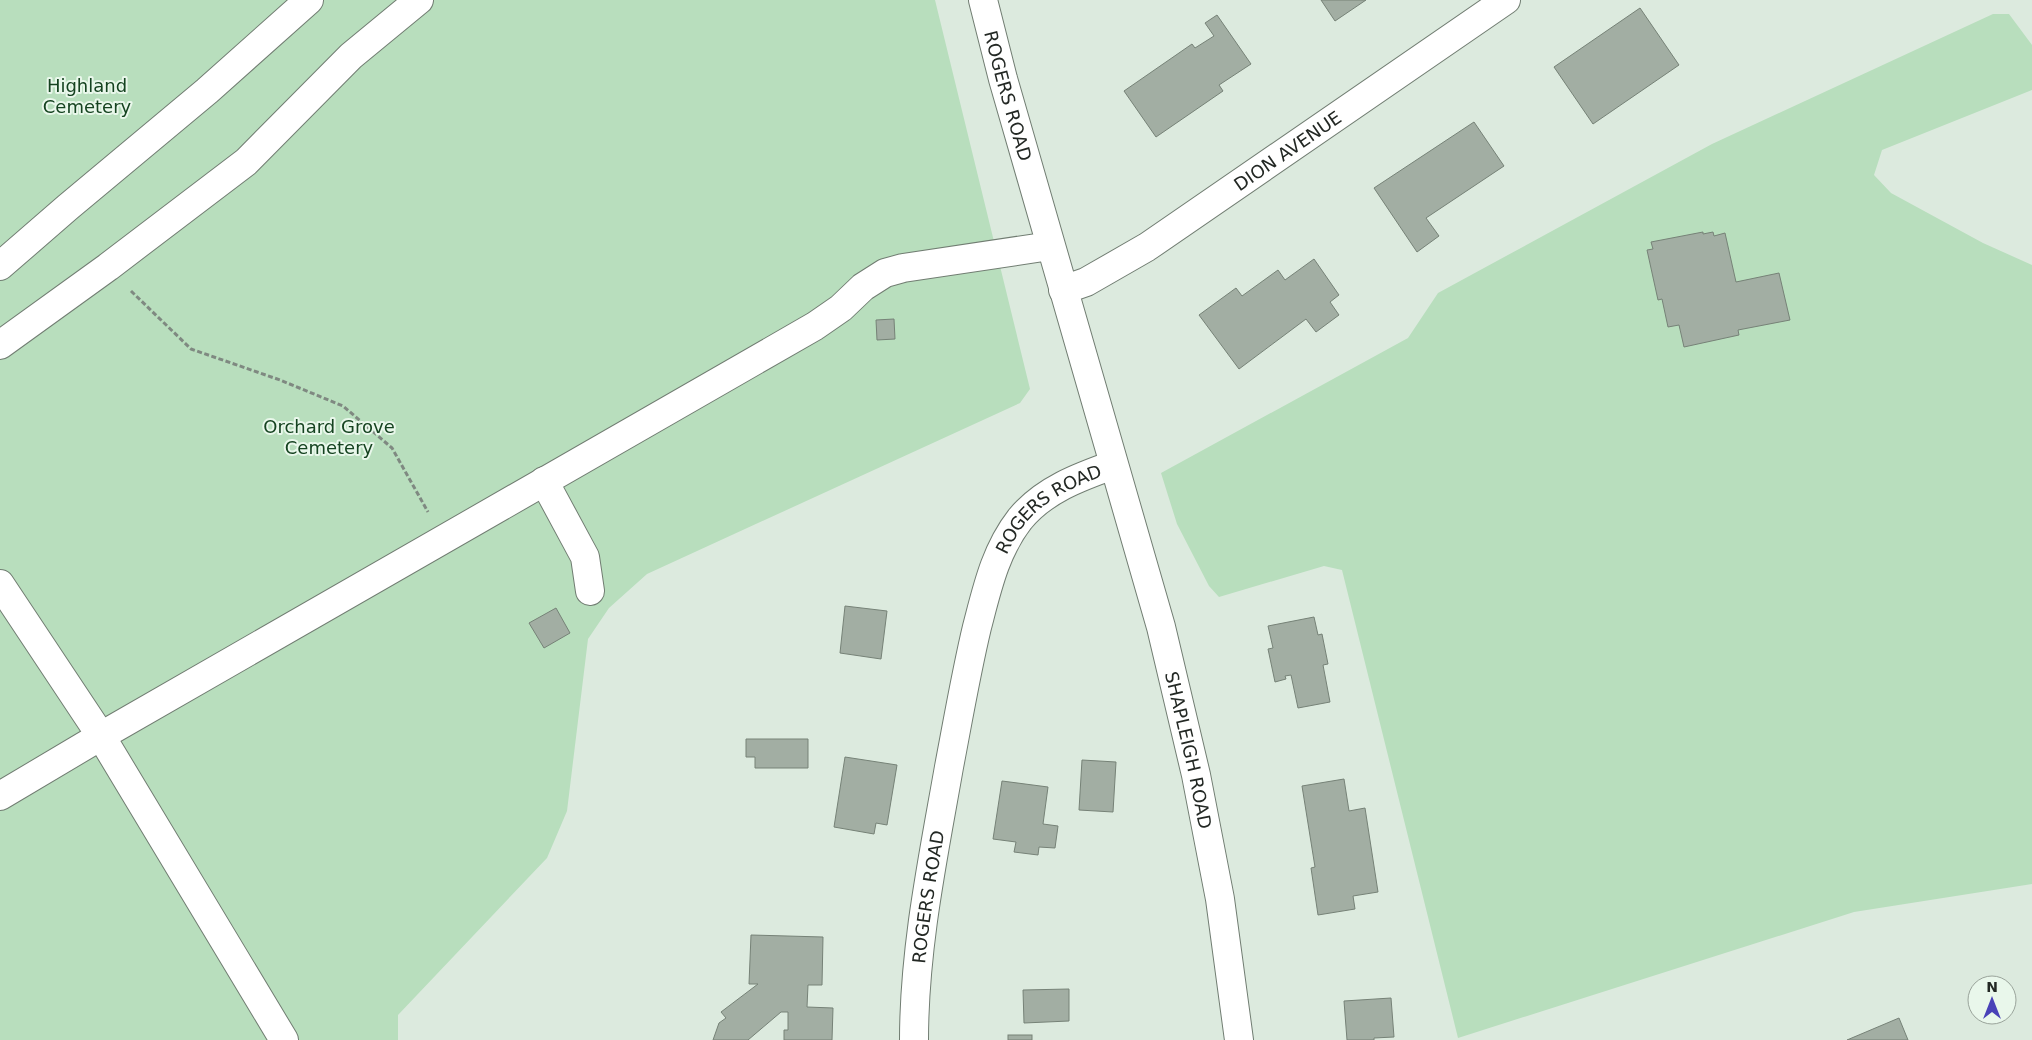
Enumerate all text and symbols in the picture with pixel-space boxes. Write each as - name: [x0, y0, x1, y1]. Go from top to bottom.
- street label: ROGERS ROAD: [981, 28, 1037, 163]
- park label: Highland Cemetery: [43, 75, 132, 117]
- street label: DION AVENUE: [1230, 106, 1345, 195]
- park label: Orchard Grove Cemetery: [263, 416, 395, 458]
- street label: ROGERS ROAD: [991, 460, 1104, 557]
- street label: SHAPLEIGH ROAD: [1161, 669, 1217, 830]
- street label: ROGERS ROAD: [908, 829, 948, 964]
- north arrow: [1967, 975, 2017, 1025]
- text: N: [1986, 979, 1998, 995]

